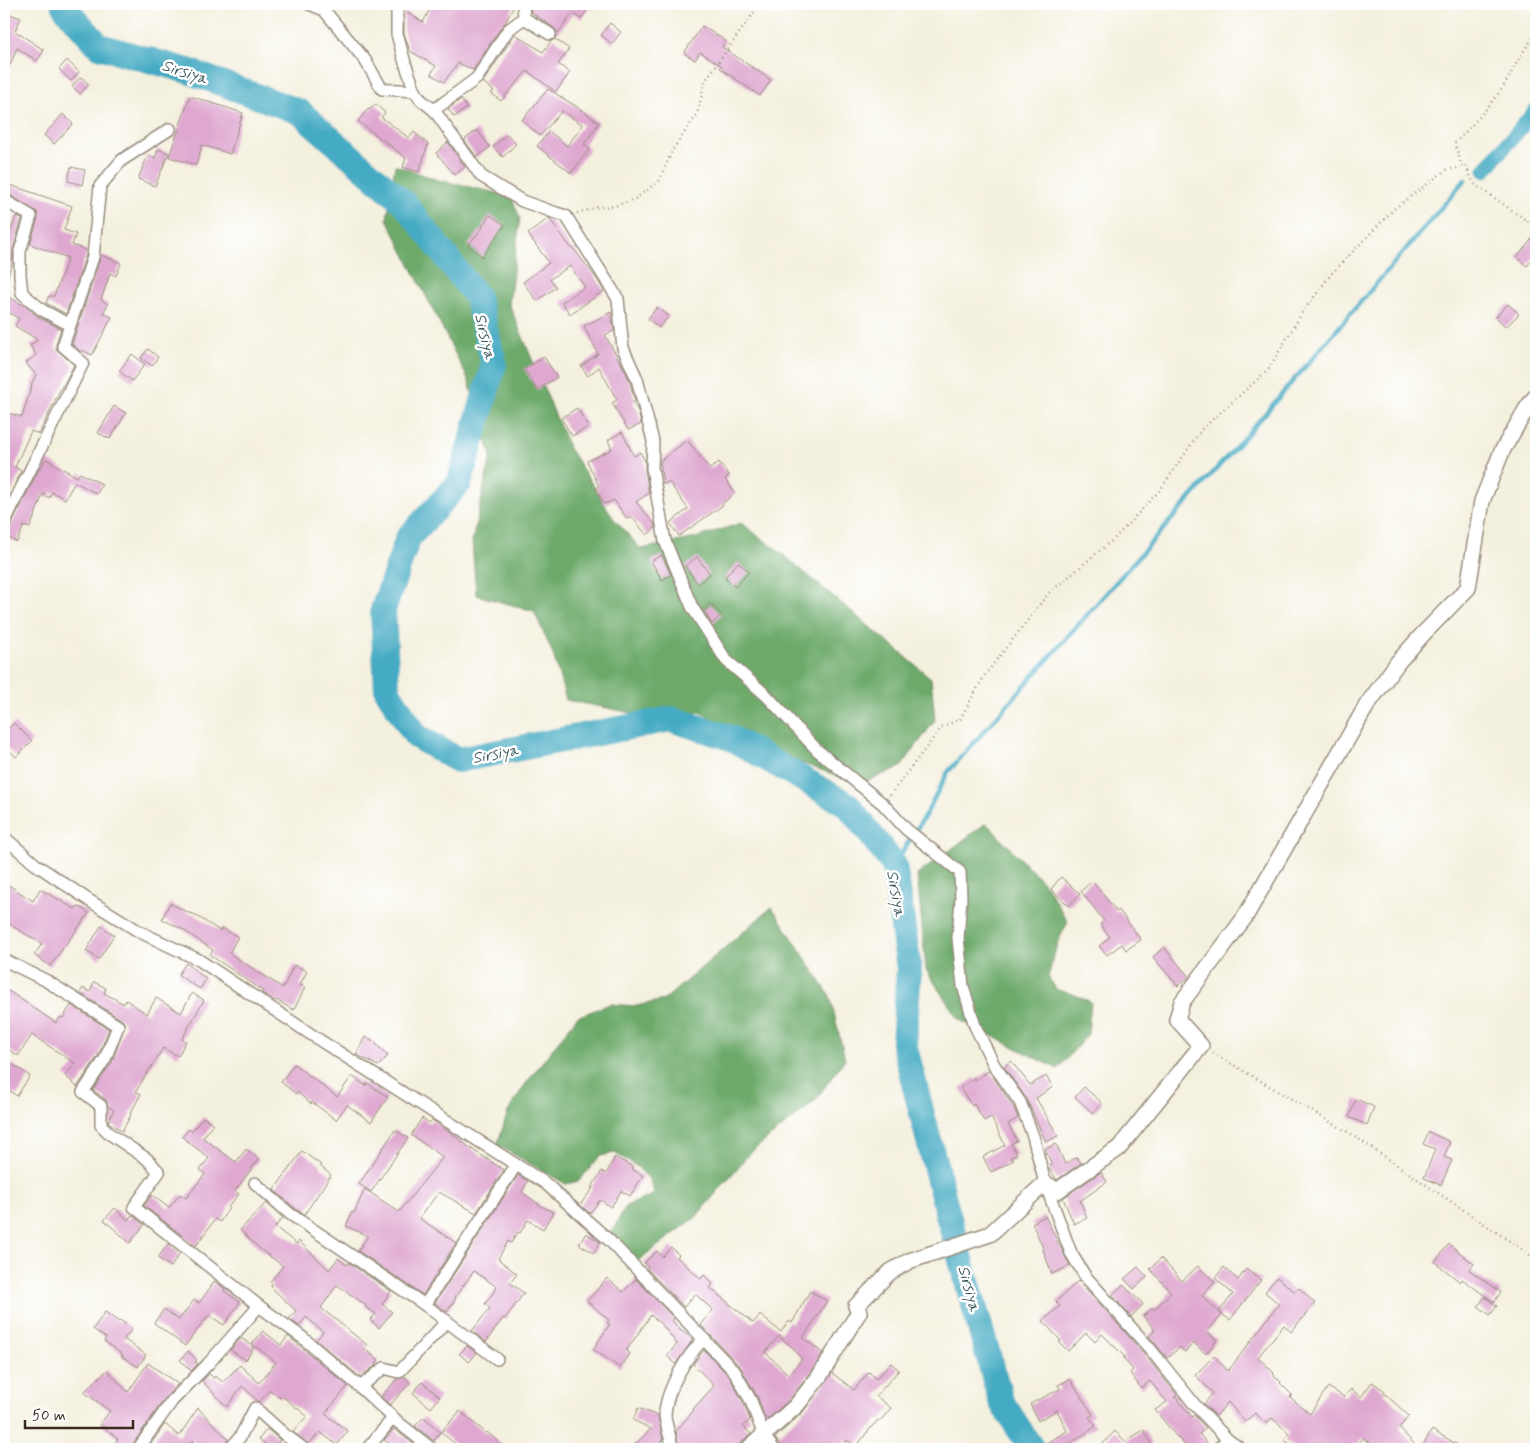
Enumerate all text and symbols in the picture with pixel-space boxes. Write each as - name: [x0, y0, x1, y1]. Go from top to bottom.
- water label: Sirsiya: [159, 55, 211, 90]
- water label: Sirsiya: [469, 311, 500, 363]
- water label: Sirsiya: [471, 739, 521, 769]
- water label: Sirsiya: [881, 869, 910, 919]
- water label: Sirsiya: [952, 1263, 985, 1315]
- scale bar: [25, 1398, 132, 1430]
- text: 50 m: [32, 1406, 66, 1426]

